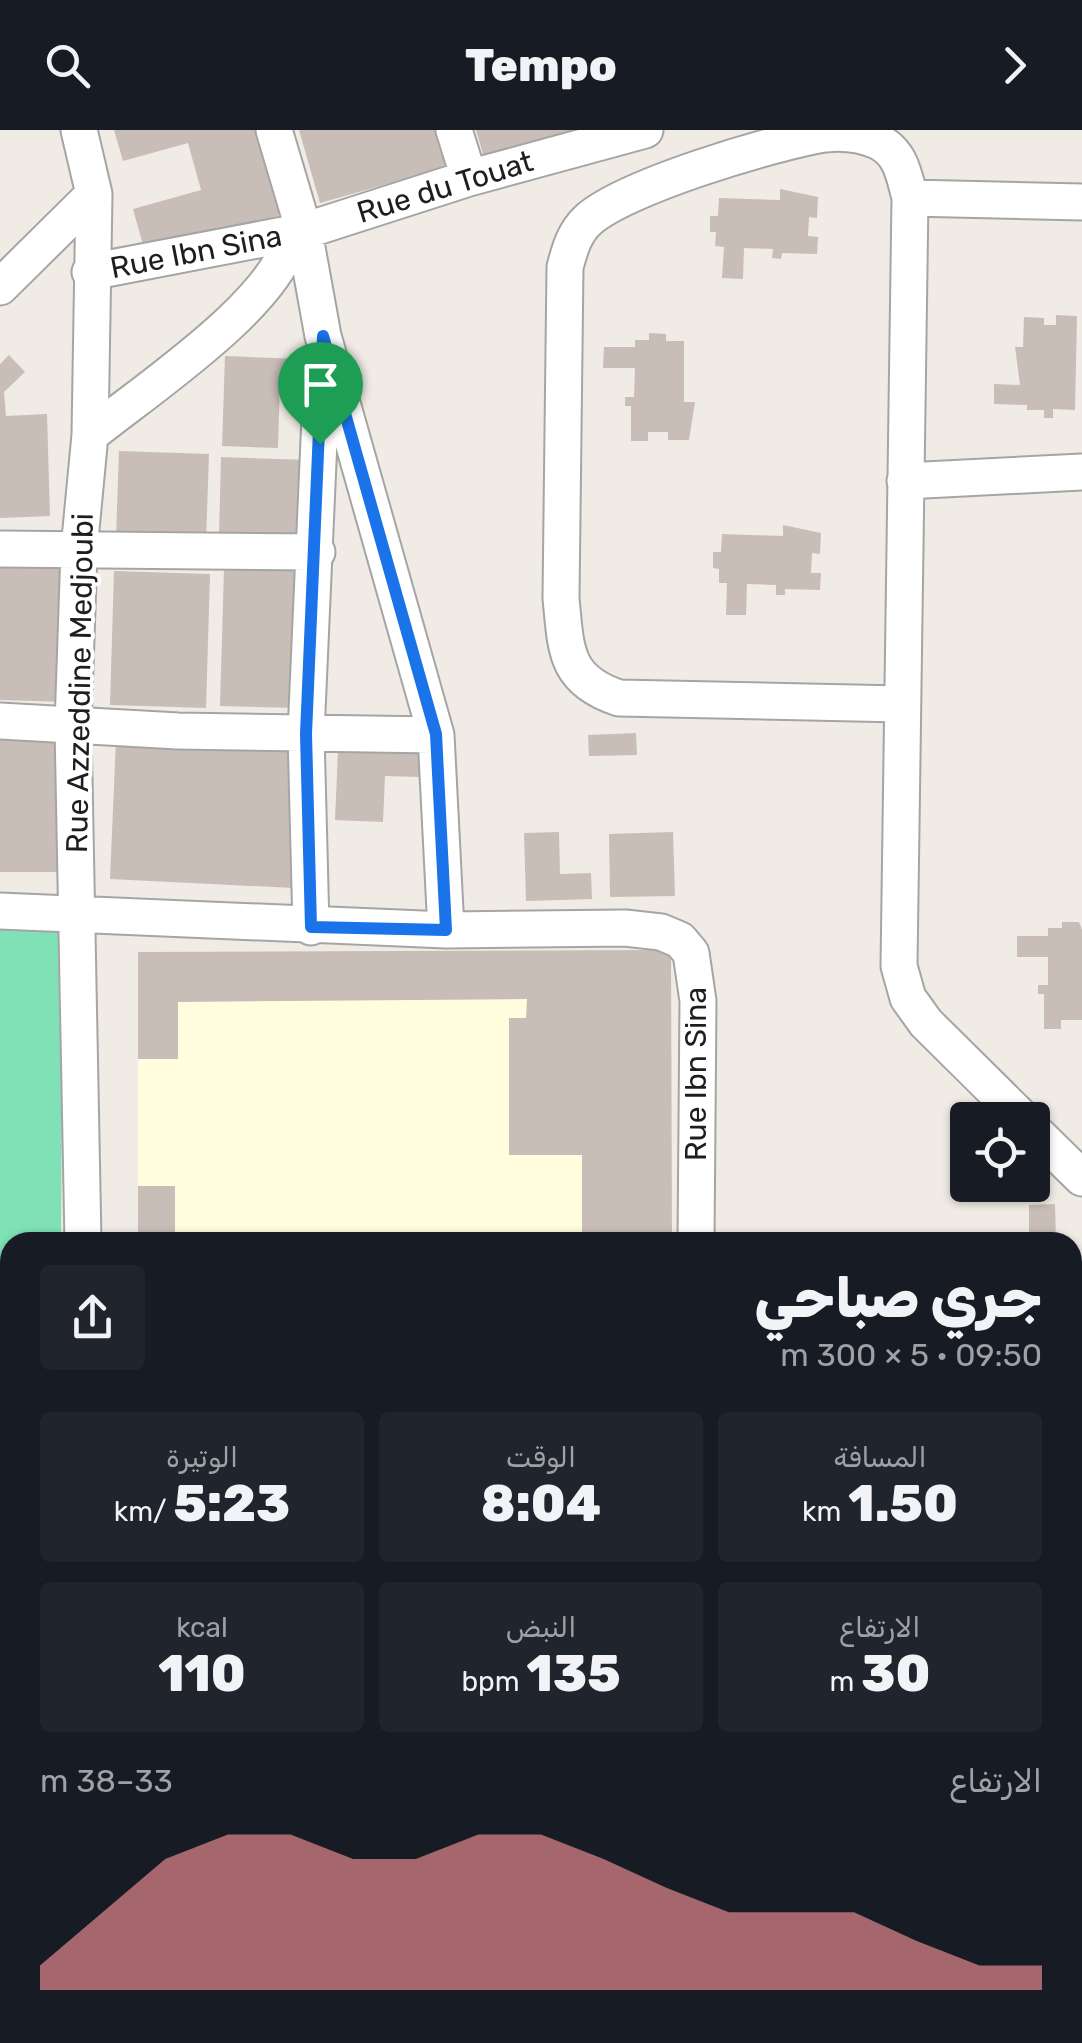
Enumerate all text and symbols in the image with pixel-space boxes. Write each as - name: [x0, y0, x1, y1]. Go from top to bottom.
- icon: search: [40, 38, 95, 93]
- icon: forward: [987, 38, 1042, 93]
- text: Tempo: [465, 39, 617, 92]
- street label: Rue du Touat: [353, 143, 538, 231]
- street label: Rue Ibn Sina: [107, 218, 285, 286]
- pin: [278, 342, 363, 445]
- icon: arrive: [293, 357, 348, 412]
- street label: Rue Azzeddine Medjoubi: [59, 513, 101, 853]
- street label: Rue Ibn Sina: [678, 987, 714, 1161]
- map controls: [950, 1102, 1050, 1202]
- button: locate: [950, 1102, 1050, 1202]
- button: share: [40, 1265, 145, 1370]
- text: جري صباحي: [754, 1266, 1042, 1331]
- text: 09:50 · 5 × 300 m: [780, 1336, 1042, 1374]
- text: الوتيرة: [166, 1441, 238, 1474]
- text: الوقت: [506, 1441, 576, 1474]
- text: المسافة: [833, 1441, 927, 1474]
- text: 5:23: [173, 1474, 290, 1534]
- text: 8:04: [481, 1474, 601, 1534]
- text: 1.50: [848, 1474, 958, 1534]
- text: /km: [114, 1495, 173, 1528]
- text: km: [802, 1495, 848, 1528]
- text: kcal: [176, 1611, 228, 1644]
- text: النبض: [506, 1611, 576, 1644]
- text: الارتفاع: [840, 1611, 920, 1644]
- text: 110: [158, 1644, 246, 1704]
- text: 135: [527, 1644, 621, 1704]
- text: 30: [861, 1644, 930, 1704]
- text: bpm: [461, 1665, 527, 1698]
- text: m: [830, 1665, 861, 1698]
- text: 33–38 m: [40, 1762, 173, 1800]
- text: الارتفاع: [950, 1762, 1042, 1800]

